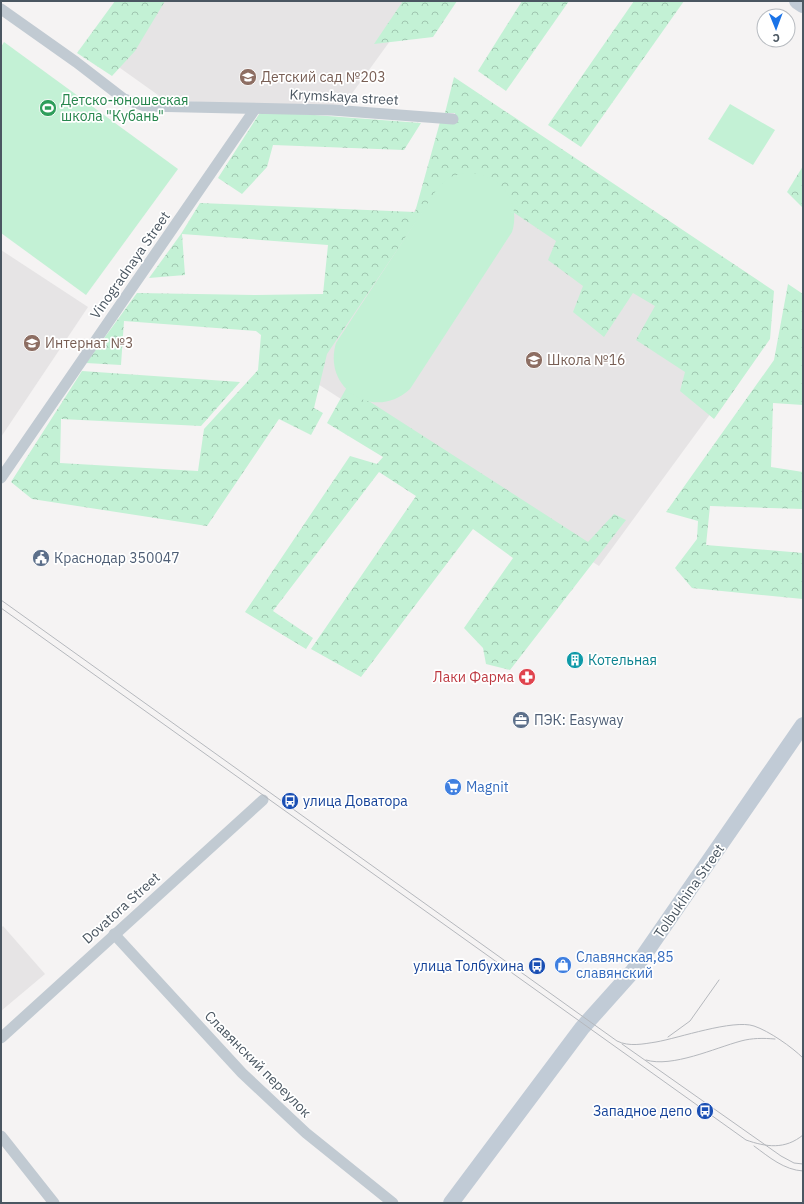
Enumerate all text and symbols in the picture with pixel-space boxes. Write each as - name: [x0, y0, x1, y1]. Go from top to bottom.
- north arrow: [756, 8, 796, 48]
- text: С: [772, 31, 780, 45]
- school or university icon: Детский сад №203: [238, 67, 258, 87]
- place label: Детский сад №203: [261, 68, 386, 86]
- street label: Krymskaya street: [289, 85, 399, 109]
- place label: Детско-юношеская школа "Кубань": [61, 91, 189, 125]
- sports icon: Детско-юношеская школа "Кубань": [38, 98, 58, 118]
- street label: Vinogradnaya Street: [86, 208, 174, 322]
- school or university icon: Интернат №3: [22, 333, 42, 353]
- place label: Интернат №3: [45, 334, 134, 352]
- school or university icon: Школа №16: [524, 350, 544, 370]
- place label: Школа №16: [547, 351, 626, 369]
- public building icon: Краснодар 350047: [31, 548, 51, 568]
- place label: Краснодар 350047: [54, 549, 180, 567]
- building icon: Котельная: [565, 650, 585, 670]
- place label: Котельная: [588, 651, 657, 669]
- pharmacy icon: Лаки Фарма: [517, 667, 537, 687]
- place label: Лаки Фарма: [433, 668, 515, 686]
- office icon: ПЭК: Easyway: [511, 710, 531, 730]
- place label: ПЭК: Easyway: [534, 711, 623, 729]
- supermarket icon: Magnit: [443, 777, 463, 797]
- place label: Magnit: [466, 778, 509, 796]
- bus stop icon: улица Доватора: [280, 791, 300, 811]
- place label: улица Доватора: [303, 792, 408, 810]
- street label: Tolbukhina Street: [650, 840, 728, 942]
- street label: Dovatora Street: [78, 868, 164, 948]
- place label: Славянская,85 славянский: [576, 948, 674, 982]
- shop icon: Славянская,85 славянский: [553, 955, 573, 975]
- bus stop icon: улица Толбухина: [527, 956, 547, 976]
- place label: улица Толбухина: [413, 957, 525, 975]
- street label: Славянский переулок: [201, 1007, 315, 1121]
- bus stop icon: Западное депо: [695, 1101, 715, 1121]
- place label: Западное депо: [593, 1102, 692, 1120]

